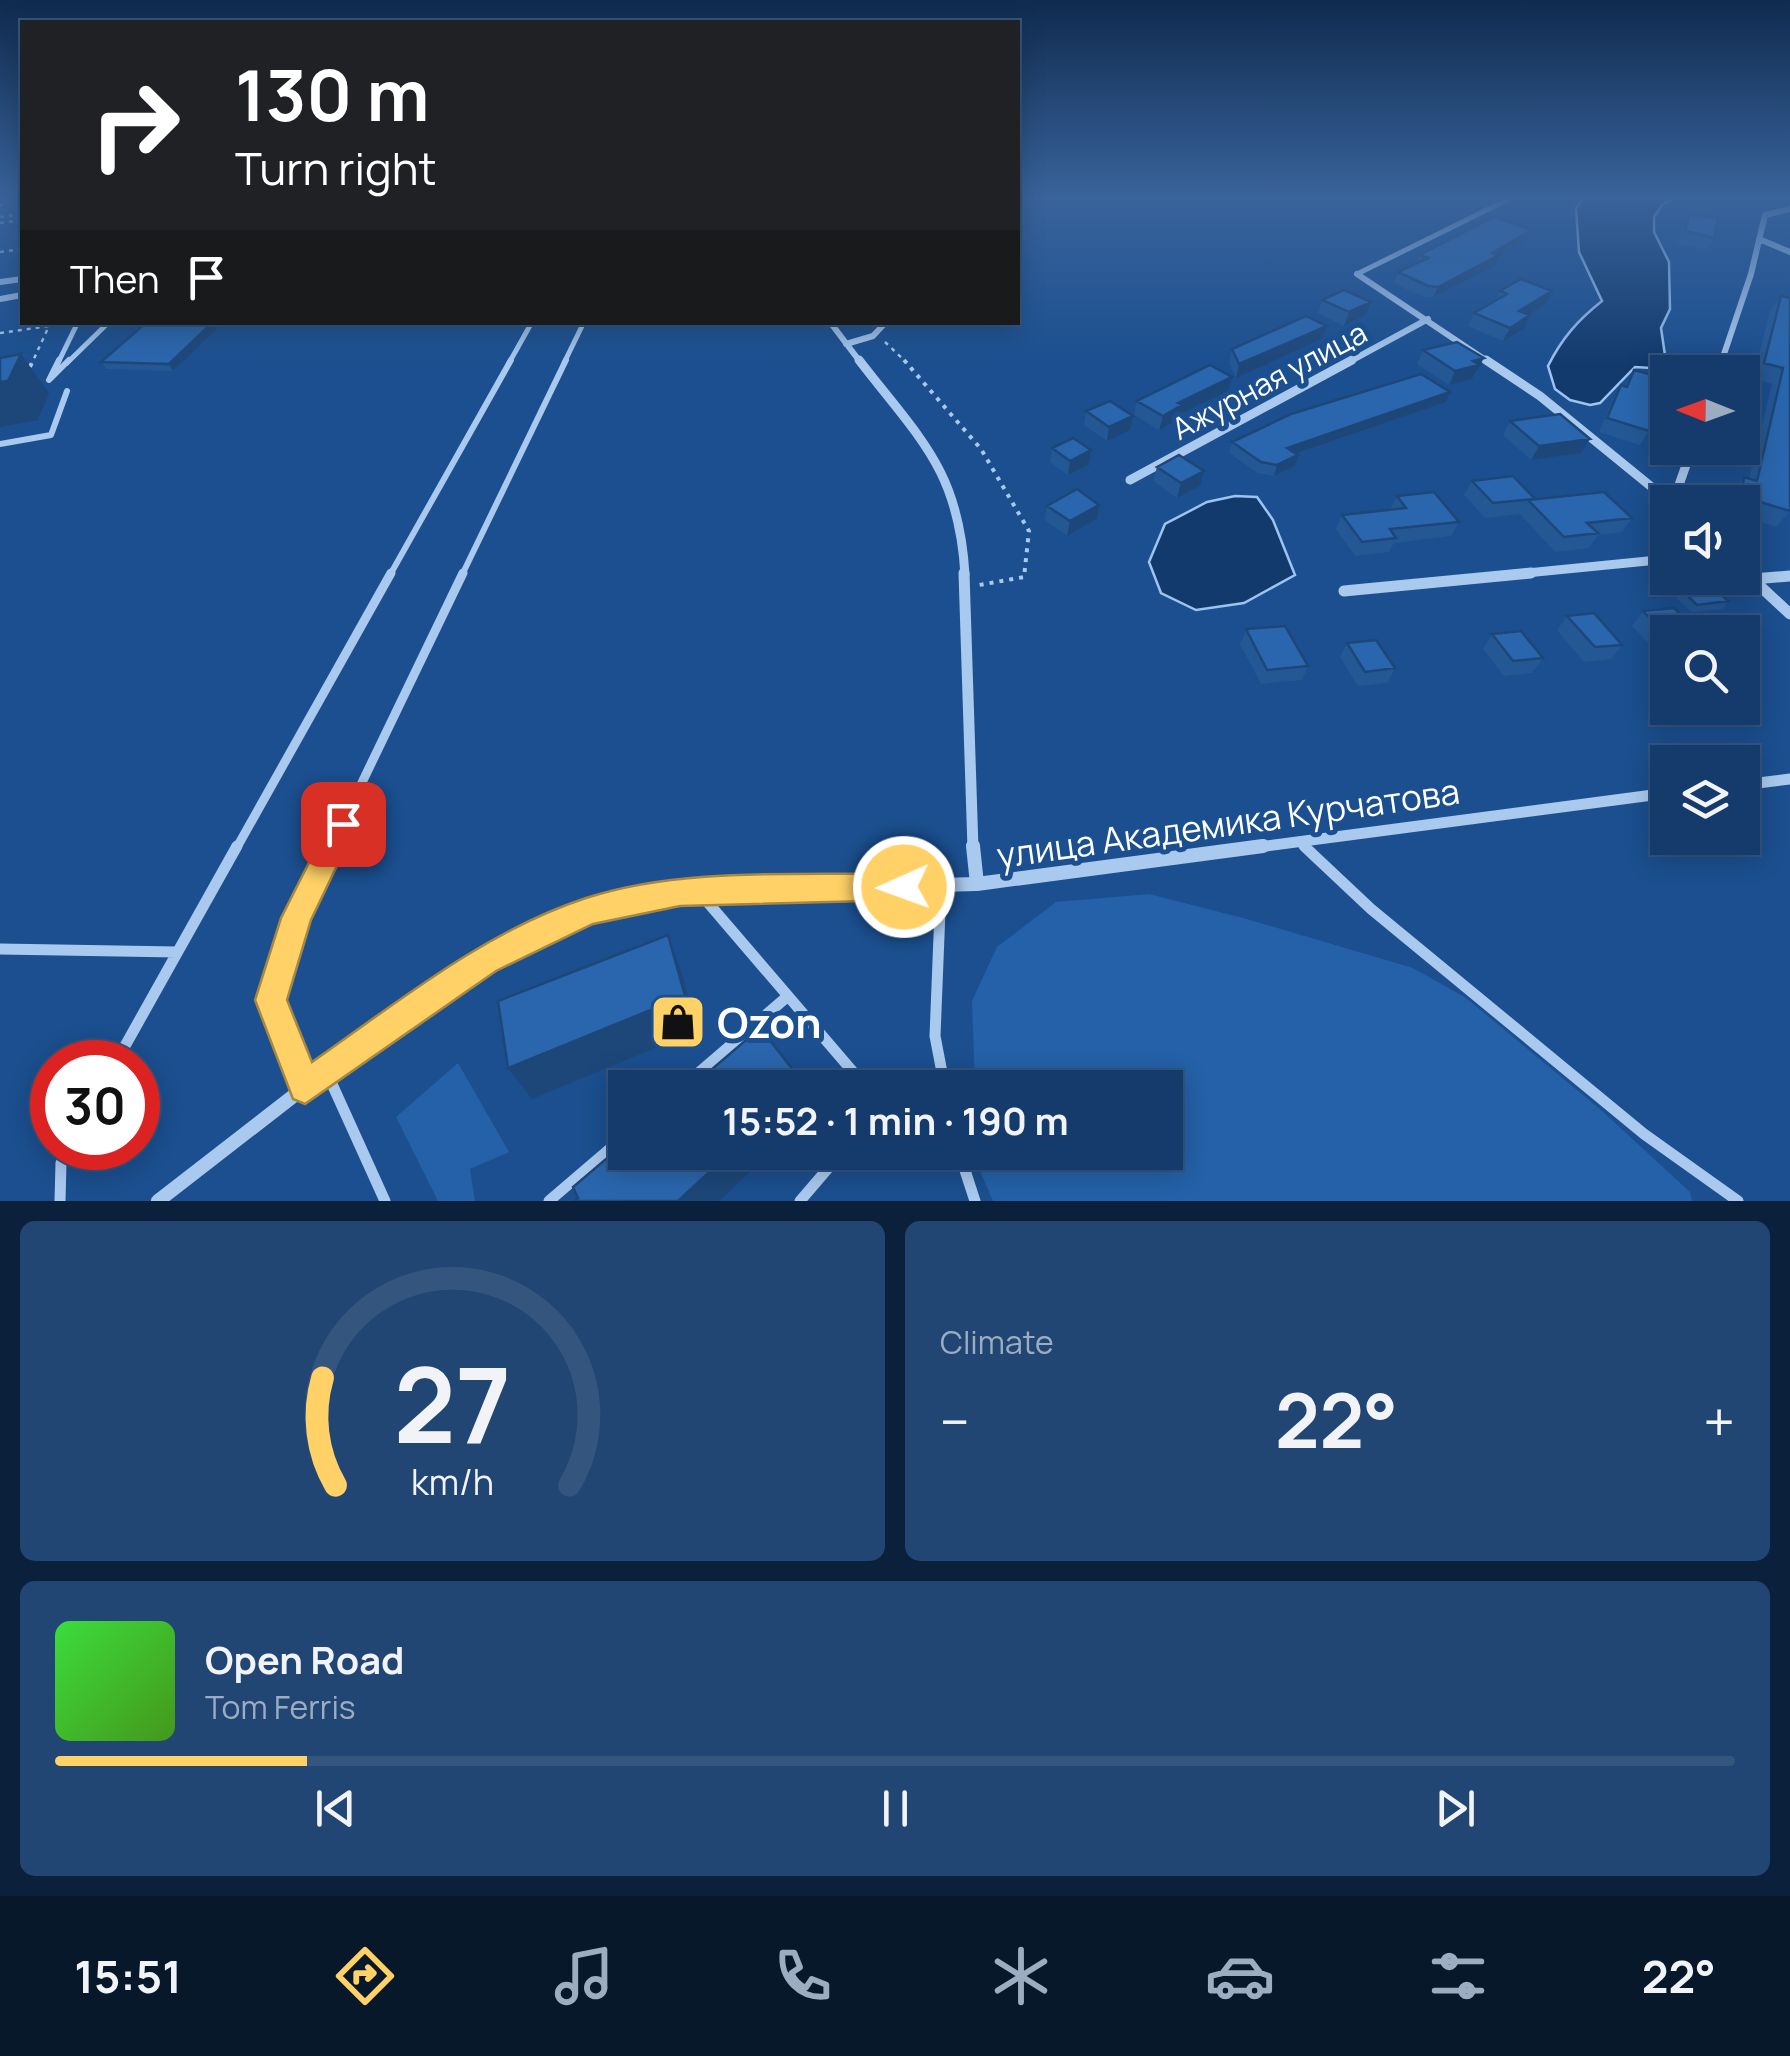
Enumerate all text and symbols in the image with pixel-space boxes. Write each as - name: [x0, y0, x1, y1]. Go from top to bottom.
- text: 130 m: [235, 46, 429, 142]
- icon: right: [70, 60, 200, 190]
- text: Turn right: [235, 137, 436, 199]
- icon: arrive: [179, 250, 234, 305]
- text: Then: [70, 252, 159, 304]
- street label: Ажурная улица: [1164, 311, 1374, 449]
- north arrow: [1650, 355, 1760, 465]
- map controls: [1650, 355, 1760, 855]
- button: sound: [1650, 485, 1760, 595]
- button: search: [1650, 615, 1760, 725]
- button: layers: [1650, 745, 1760, 855]
- street label: улица Академика Курчатова: [994, 767, 1462, 879]
- pin: [301, 782, 386, 867]
- icon: arrive: [316, 797, 371, 852]
- position arrow: [852, 835, 956, 939]
- shop icon: Ozon: [648, 992, 708, 1052]
- place label: Ozon: [717, 993, 821, 1051]
- speed limit sign: 30: [30, 1040, 160, 1170]
- text: 15:52 · 1 min · 190 m: [722, 1094, 1069, 1146]
- text: Climate: [940, 1320, 1054, 1364]
- text: 27: [394, 1332, 511, 1474]
- text: 22°: [1275, 1368, 1398, 1471]
- text: −: [940, 1383, 970, 1459]
- text: +: [1703, 1383, 1735, 1459]
- text: km/h: [411, 1457, 494, 1506]
- text: Open Road: [205, 1633, 404, 1685]
- text: Tom Ferris: [205, 1685, 356, 1729]
- icon: previous: [308, 1781, 363, 1836]
- icon: pause: [868, 1781, 923, 1836]
- icon: next: [1428, 1781, 1483, 1836]
- icon: directions: [330, 1941, 400, 2011]
- icon: music: [549, 1941, 619, 2011]
- icon: phone: [768, 1941, 838, 2011]
- icon: climate: [986, 1941, 1056, 2011]
- icon: car: [1205, 1941, 1275, 2011]
- icon: filters: [1423, 1941, 1493, 2011]
- text: 15:51: [74, 1945, 182, 2007]
- text: 22°: [1642, 1945, 1716, 2007]

